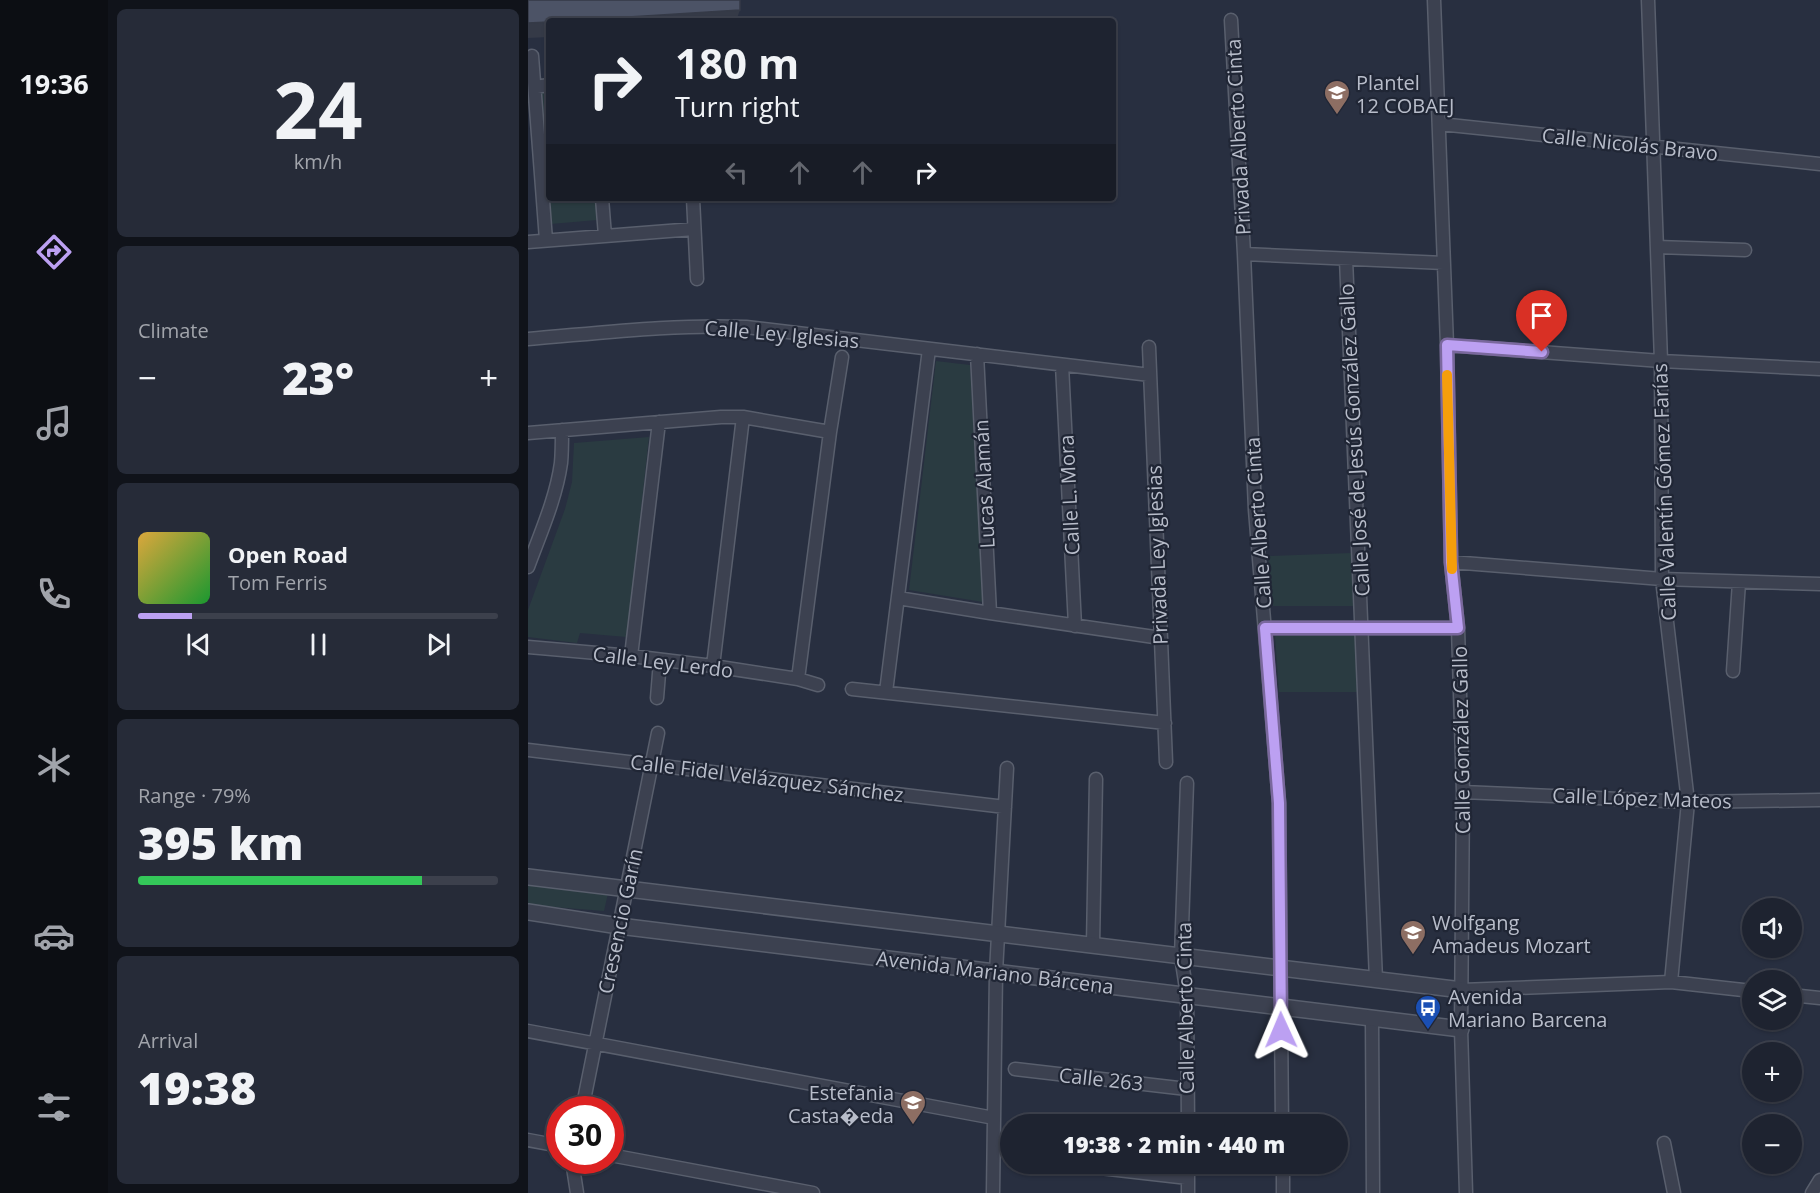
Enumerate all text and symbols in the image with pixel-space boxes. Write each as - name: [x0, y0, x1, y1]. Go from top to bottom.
- text: 180 m: [675, 34, 799, 91]
- street label: Privada Alberto Cinta: [1219, 38, 1257, 236]
- icon: right: [576, 42, 654, 120]
- text: 24: [273, 56, 363, 162]
- text: 19:36: [19, 65, 89, 102]
- place label: Plantel 12 COBAEJ: [1356, 69, 1454, 119]
- school or university icon: Plantel 12 COBAEJ: [1322, 78, 1352, 116]
- text: Turn right: [675, 88, 800, 125]
- street label: Calle Nicolás Bravo: [1541, 121, 1719, 167]
- text: km/h: [294, 148, 342, 175]
- icon: left: [720, 156, 753, 189]
- icon: ahead: [783, 156, 816, 189]
- icon: ahead: [846, 156, 879, 189]
- icon: right: [909, 156, 942, 189]
- icon: directions: [33, 231, 75, 273]
- street label: Calle José de Jesús González Gallo: [1332, 283, 1376, 597]
- pin: [1516, 290, 1567, 352]
- icon: arrive: [1525, 299, 1558, 332]
- street label: Calle Ley Iglesias: [704, 314, 860, 354]
- text: Climate: [138, 317, 209, 344]
- text: 23°: [282, 347, 354, 408]
- text: −: [138, 355, 157, 400]
- text: +: [479, 355, 498, 400]
- street label: Calle Valentín Gómez Farías: [1646, 363, 1682, 621]
- icon: music: [33, 402, 75, 444]
- street label: Lucas Alamán: [967, 419, 1001, 549]
- street label: Calle L. Mora: [1052, 434, 1086, 556]
- street label: Calle Alberto Cinta: [1239, 436, 1277, 610]
- street label: Privada Ley Iglesias: [1140, 465, 1174, 645]
- text: Open Road: [228, 539, 348, 569]
- text: Tom Ferris: [228, 569, 327, 596]
- icon: phone: [33, 573, 75, 615]
- icon: previous: [182, 628, 215, 661]
- icon: pause: [302, 628, 335, 661]
- icon: next: [422, 628, 455, 661]
- street label: Calle Ley Lerdo: [591, 640, 735, 684]
- street label: Calle González Gallo: [1446, 646, 1476, 834]
- icon: climate: [33, 744, 75, 786]
- street label: Calle Fidel Velázquez Sánchez: [629, 748, 905, 808]
- street label: Calle López Mateos: [1552, 781, 1732, 815]
- text: Range · 79%: [138, 782, 251, 809]
- text: 395 km: [138, 812, 303, 873]
- street label: Cresencio Garín: [591, 846, 649, 996]
- map controls: [1742, 898, 1802, 1174]
- button: sound: [1742, 898, 1802, 958]
- place label: Wolfgang Amadeus Mozart: [1432, 909, 1591, 959]
- icon: car: [33, 915, 75, 957]
- school or university icon: Wolfgang Amadeus Mozart: [1398, 918, 1428, 956]
- street label: Calle Alberto Cinta: [1170, 922, 1200, 1094]
- street label: Avenida Mariano Bárcena: [875, 944, 1115, 1000]
- button: layers: [1742, 970, 1802, 1030]
- place label: Avenida Mariano Barcena: [1448, 983, 1607, 1033]
- bus stop icon: Avenida Mariano Barcena: [1413, 993, 1443, 1031]
- position arrow: [1249, 998, 1313, 1062]
- text: Arrival: [138, 1027, 198, 1054]
- button: +: [1742, 1042, 1802, 1102]
- text: 19:38: [138, 1057, 256, 1118]
- street label: Calle 263: [1058, 1061, 1144, 1097]
- place label: Estefania Casta�eda: [788, 1079, 894, 1129]
- icon: filters: [33, 1086, 75, 1128]
- school or university icon: Estefania Casta�eda: [898, 1088, 928, 1126]
- speed limit sign: 30: [546, 1096, 624, 1174]
- button: −: [1742, 1114, 1802, 1174]
- text: 19:38 · 2 min · 440 m: [1063, 1129, 1285, 1159]

